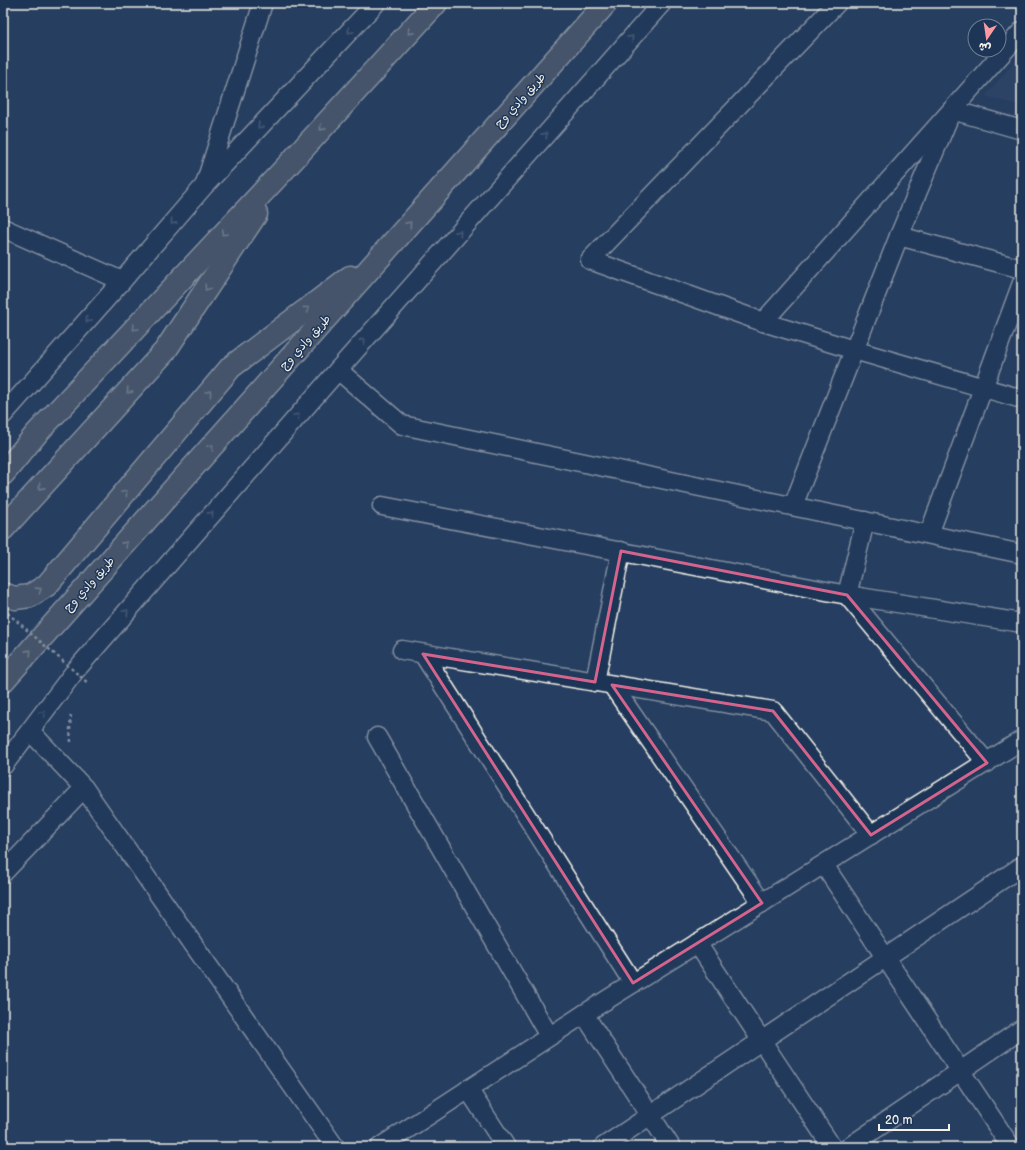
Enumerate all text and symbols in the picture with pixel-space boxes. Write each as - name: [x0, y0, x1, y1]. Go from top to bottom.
- north arrow: [967, 18, 1007, 58]
- one-way arrow: [347, 27, 354, 34]
- one-way arrow: [407, 27, 415, 35]
- one-way arrow: [627, 35, 634, 43]
- text: ش: [978, 40, 992, 55]
- street label: طريق وادي وج: [492, 70, 550, 132]
- one-way arrow: [258, 121, 265, 129]
- one-way arrow: [320, 123, 327, 130]
- one-way arrow: [540, 133, 547, 140]
- one-way arrow: [171, 218, 178, 225]
- one-way arrow: [404, 222, 411, 229]
- one-way arrow: [221, 228, 229, 236]
- one-way arrow: [454, 230, 461, 237]
- one-way arrow: [205, 283, 212, 290]
- one-way arrow: [303, 307, 310, 314]
- street label: طريق وادي وج: [277, 312, 335, 374]
- one-way arrow: [85, 315, 92, 323]
- one-way arrow: [132, 323, 140, 331]
- one-way arrow: [359, 338, 366, 345]
- one-way arrow: [126, 386, 134, 394]
- one-way arrow: [204, 391, 211, 398]
- one-way arrow: [292, 414, 299, 421]
- one-way arrow: [206, 444, 214, 452]
- one-way arrow: [39, 482, 46, 490]
- one-way arrow: [120, 490, 127, 497]
- one-way arrow: [207, 512, 214, 519]
- one-way arrow: [120, 541, 127, 549]
- street label: طريق وادي وج: [61, 554, 119, 616]
- one-way arrow: [35, 587, 42, 595]
- one-way arrow: [121, 610, 128, 617]
- one-way arrow: [24, 649, 32, 657]
- one-way arrow: [39, 710, 46, 717]
- scale bar: [879, 1106, 949, 1132]
- text: 20 m: [885, 1113, 912, 1128]

